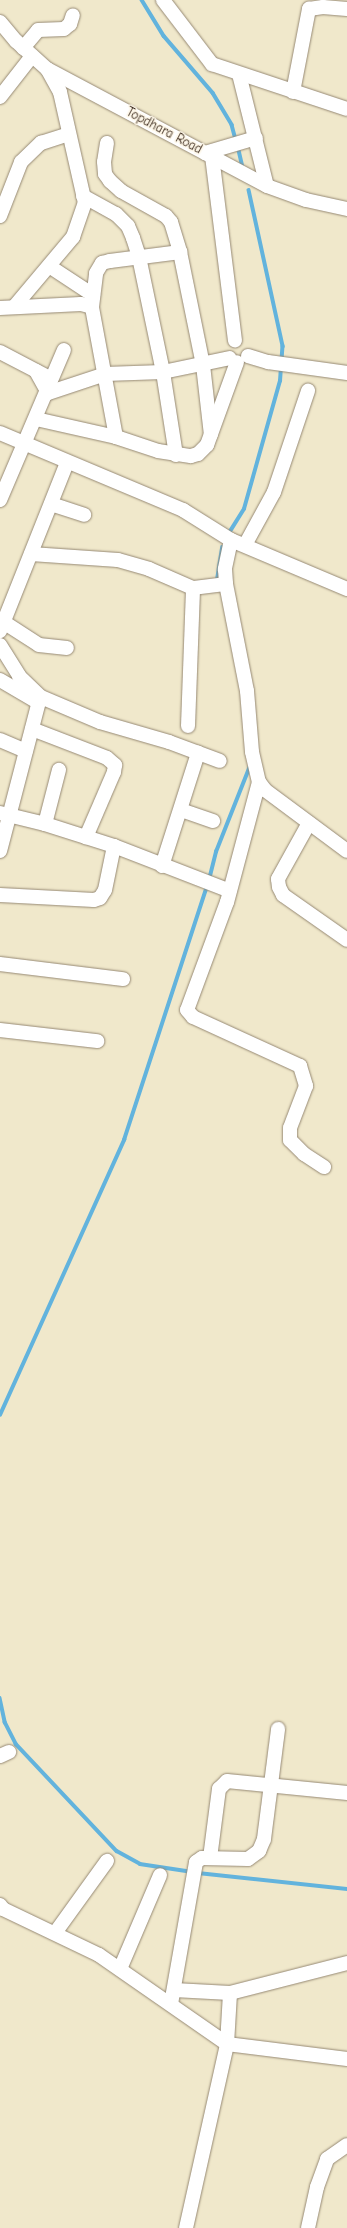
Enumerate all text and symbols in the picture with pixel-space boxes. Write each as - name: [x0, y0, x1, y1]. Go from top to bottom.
- street label: Topdhara Road: [123, 104, 205, 158]

